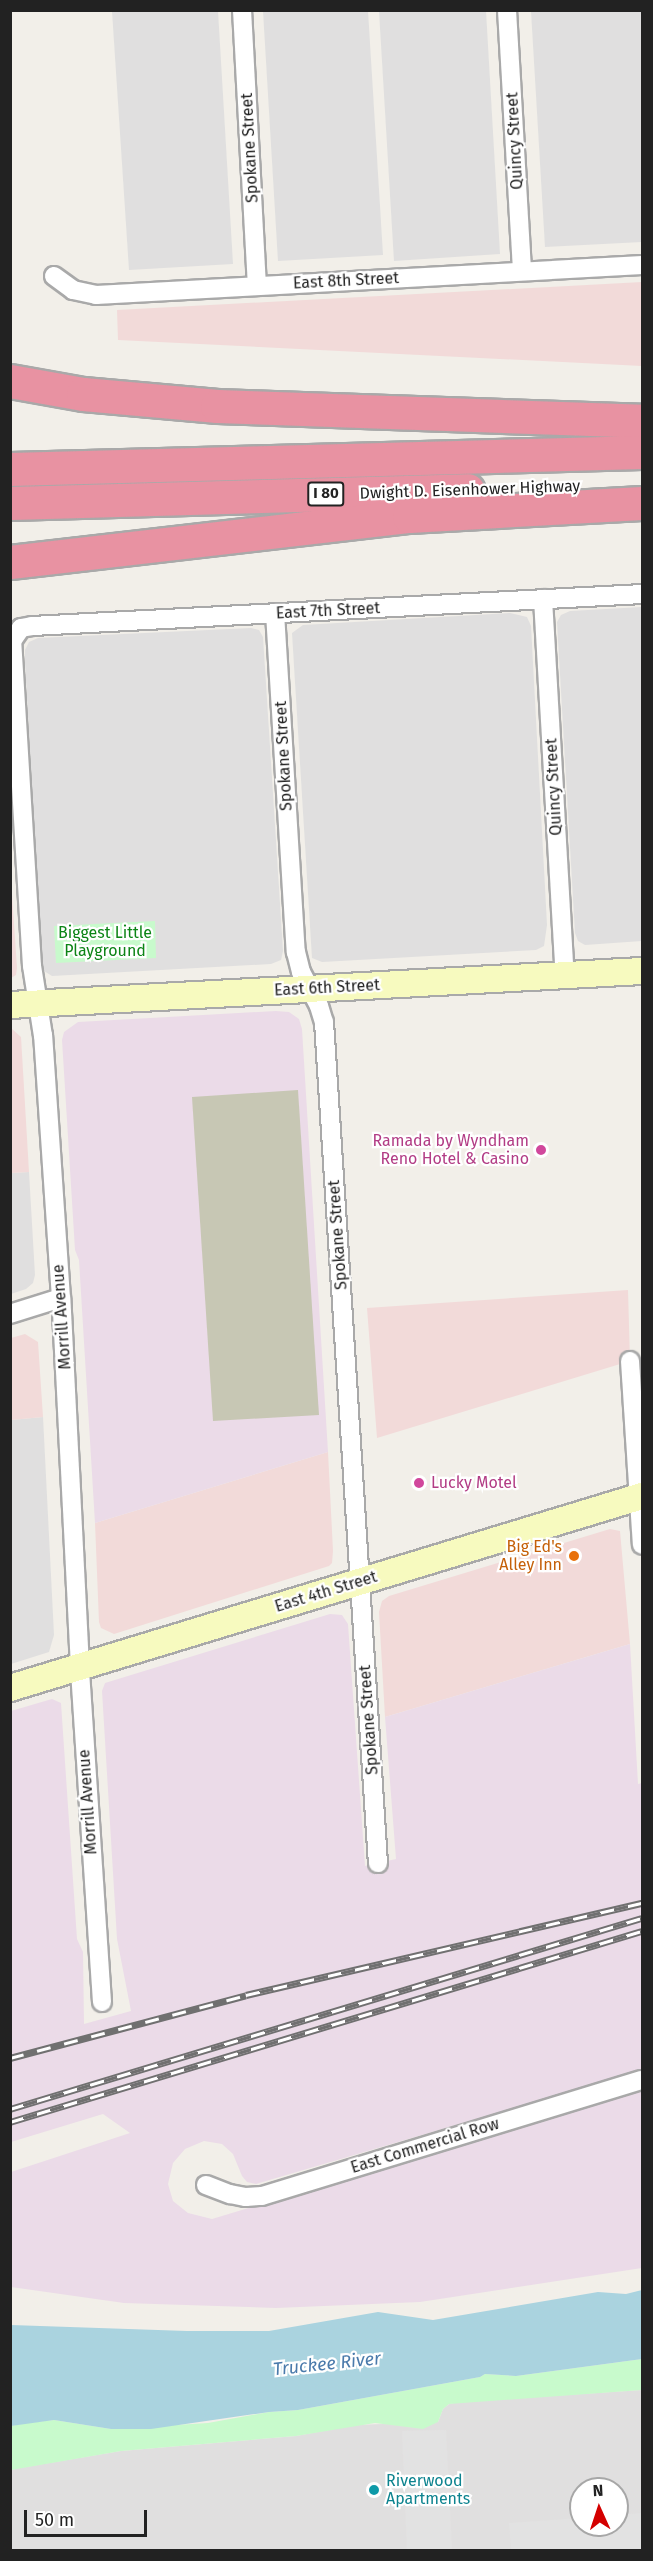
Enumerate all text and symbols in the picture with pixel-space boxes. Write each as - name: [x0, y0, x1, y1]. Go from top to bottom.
- street label: Quincy Street: [503, 92, 527, 190]
- street label: Spokane Street: [238, 93, 262, 203]
- street label: East 8th Street: [293, 269, 399, 293]
- street label: Dwight D. Eisenhower Highway: [359, 477, 581, 503]
- road number: I 80: [306, 482, 346, 506]
- street label: East 7th Street: [275, 599, 381, 623]
- street label: Spokane Street: [272, 701, 296, 811]
- street label: Quincy Street: [542, 738, 566, 836]
- park label: Biggest Little Playground: [58, 923, 152, 961]
- street label: East 6th Street: [274, 976, 380, 1000]
- place label: Ramada by Wyndham Reno Hotel & Casino: [372, 1131, 529, 1169]
- marker: Ramada by Wyndham Reno Hotel & Casino: [534, 1143, 548, 1157]
- street label: Spokane Street: [325, 1179, 351, 1291]
- street label: Morrill Avenue: [49, 1264, 75, 1370]
- place label: Lucky Motel: [431, 1473, 517, 1493]
- marker: Lucky Motel: [412, 1476, 426, 1490]
- place label: Big Ed's Alley Inn: [499, 1537, 562, 1575]
- marker: Big Ed's Alley Inn: [567, 1549, 581, 1563]
- street label: East 4th Street: [273, 1567, 379, 1617]
- street label: Spokane Street: [356, 1664, 382, 1776]
- street label: Morrill Avenue: [75, 1749, 101, 1855]
- street label: East Commercial Row: [349, 2114, 501, 2178]
- water label: Truckee River: [272, 2348, 382, 2380]
- place label: Riverwood Apartments: [386, 2471, 470, 2509]
- north arrow: [569, 2477, 629, 2537]
- text: N: [592, 2481, 604, 2500]
- marker: Riverwood Apartments: [367, 2483, 381, 2497]
- scale bar: [27, 2498, 150, 2536]
- text: 50 m: [35, 2509, 74, 2531]

